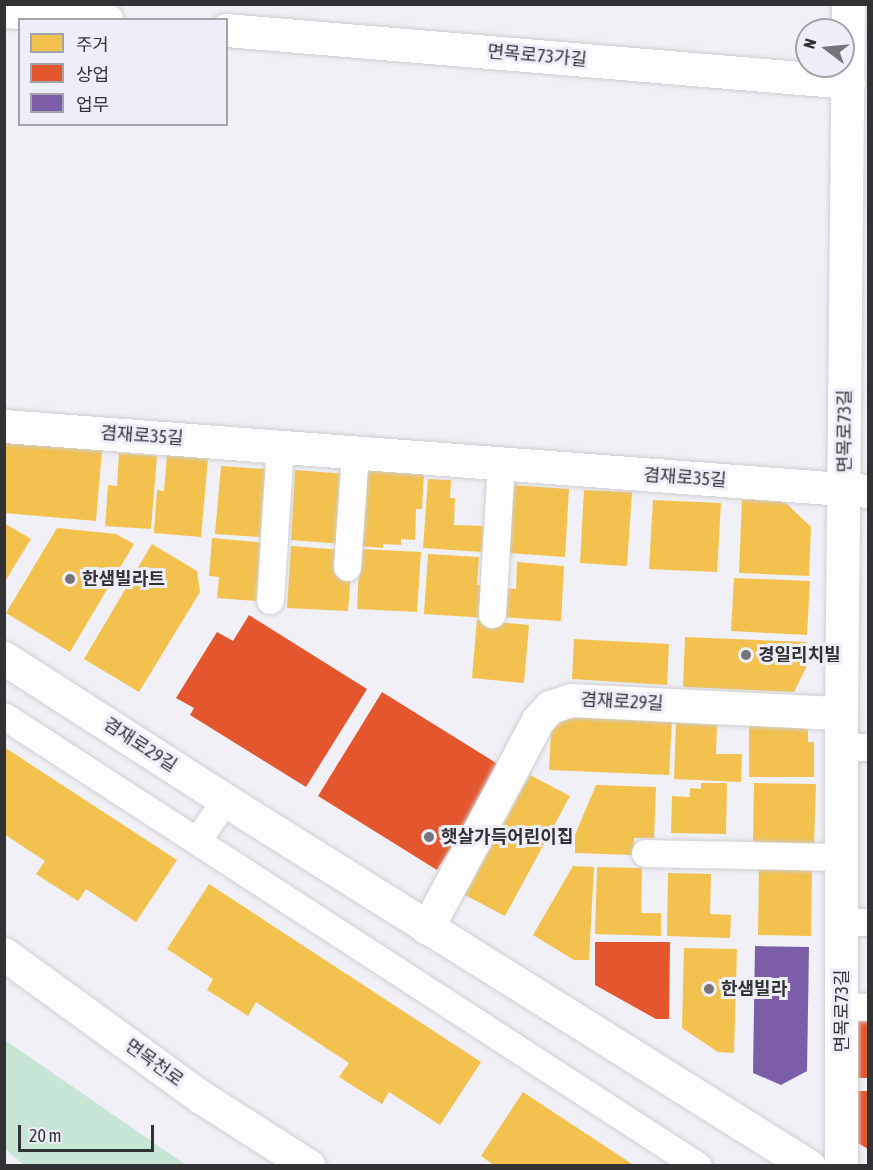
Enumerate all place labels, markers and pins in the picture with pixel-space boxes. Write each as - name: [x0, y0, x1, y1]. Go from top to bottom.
- place label: 한샘빌라트: [82, 568, 165, 590]
- marker: 한샘빌라트: [63, 572, 77, 586]
- place label: 경일리치빌: [758, 644, 841, 666]
- marker: 경일리치빌: [739, 648, 753, 662]
- place label: 햇살가득어린이집: [441, 826, 573, 848]
- marker: 햇살가득어린이집: [422, 830, 436, 844]
- place label: 한샘빌라: [721, 978, 787, 1000]
- marker: 한샘빌라: [702, 982, 716, 996]

